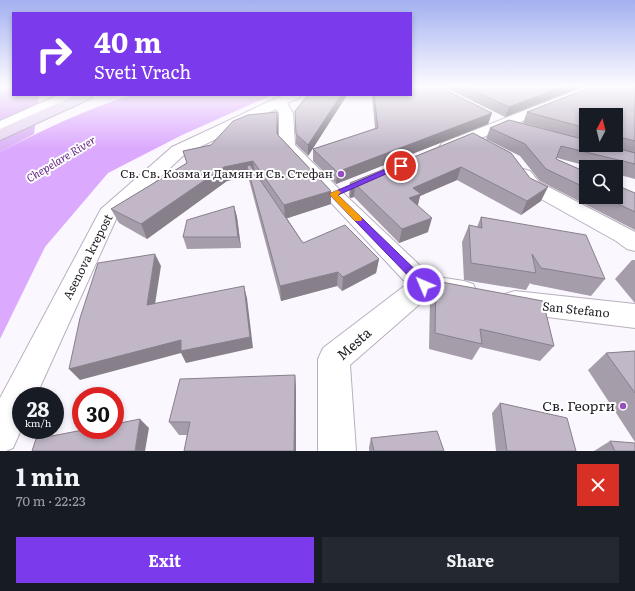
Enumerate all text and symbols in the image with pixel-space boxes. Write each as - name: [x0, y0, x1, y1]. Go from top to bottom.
- text: 40 m: [94, 20, 162, 62]
- icon: right: [28, 28, 80, 80]
- text: Sveti Vrach: [94, 58, 191, 85]
- north arrow: [579, 108, 623, 152]
- map controls: [579, 108, 623, 204]
- water label: Chepelare River: [23, 131, 98, 185]
- pin: [384, 149, 418, 183]
- icon: arrive: [390, 155, 412, 177]
- button: search: [579, 160, 623, 204]
- place label: Св. Св. Козма и Дамян и Св. Стефан: [120, 164, 333, 182]
- marker: Св. Св. Козма и Дамян и Св. Стефан: [336, 169, 346, 179]
- street label: Asenova krepost: [58, 210, 117, 303]
- position arrow: [403, 264, 445, 306]
- street label: San Stefano: [542, 297, 611, 321]
- street label: Mesta: [332, 322, 375, 364]
- speed limit sign: 30: [72, 387, 124, 439]
- text: 28: [27, 393, 49, 423]
- place label: Св. Георги: [542, 395, 615, 415]
- marker: Св. Георги: [618, 401, 628, 411]
- text: km/h: [25, 415, 51, 430]
- text: 1 min: [16, 458, 80, 493]
- button: close: [577, 464, 619, 506]
- text: 70 m · 22:23: [16, 491, 86, 510]
- button: Exit: [16, 537, 314, 583]
- button: Share: [322, 537, 619, 583]

